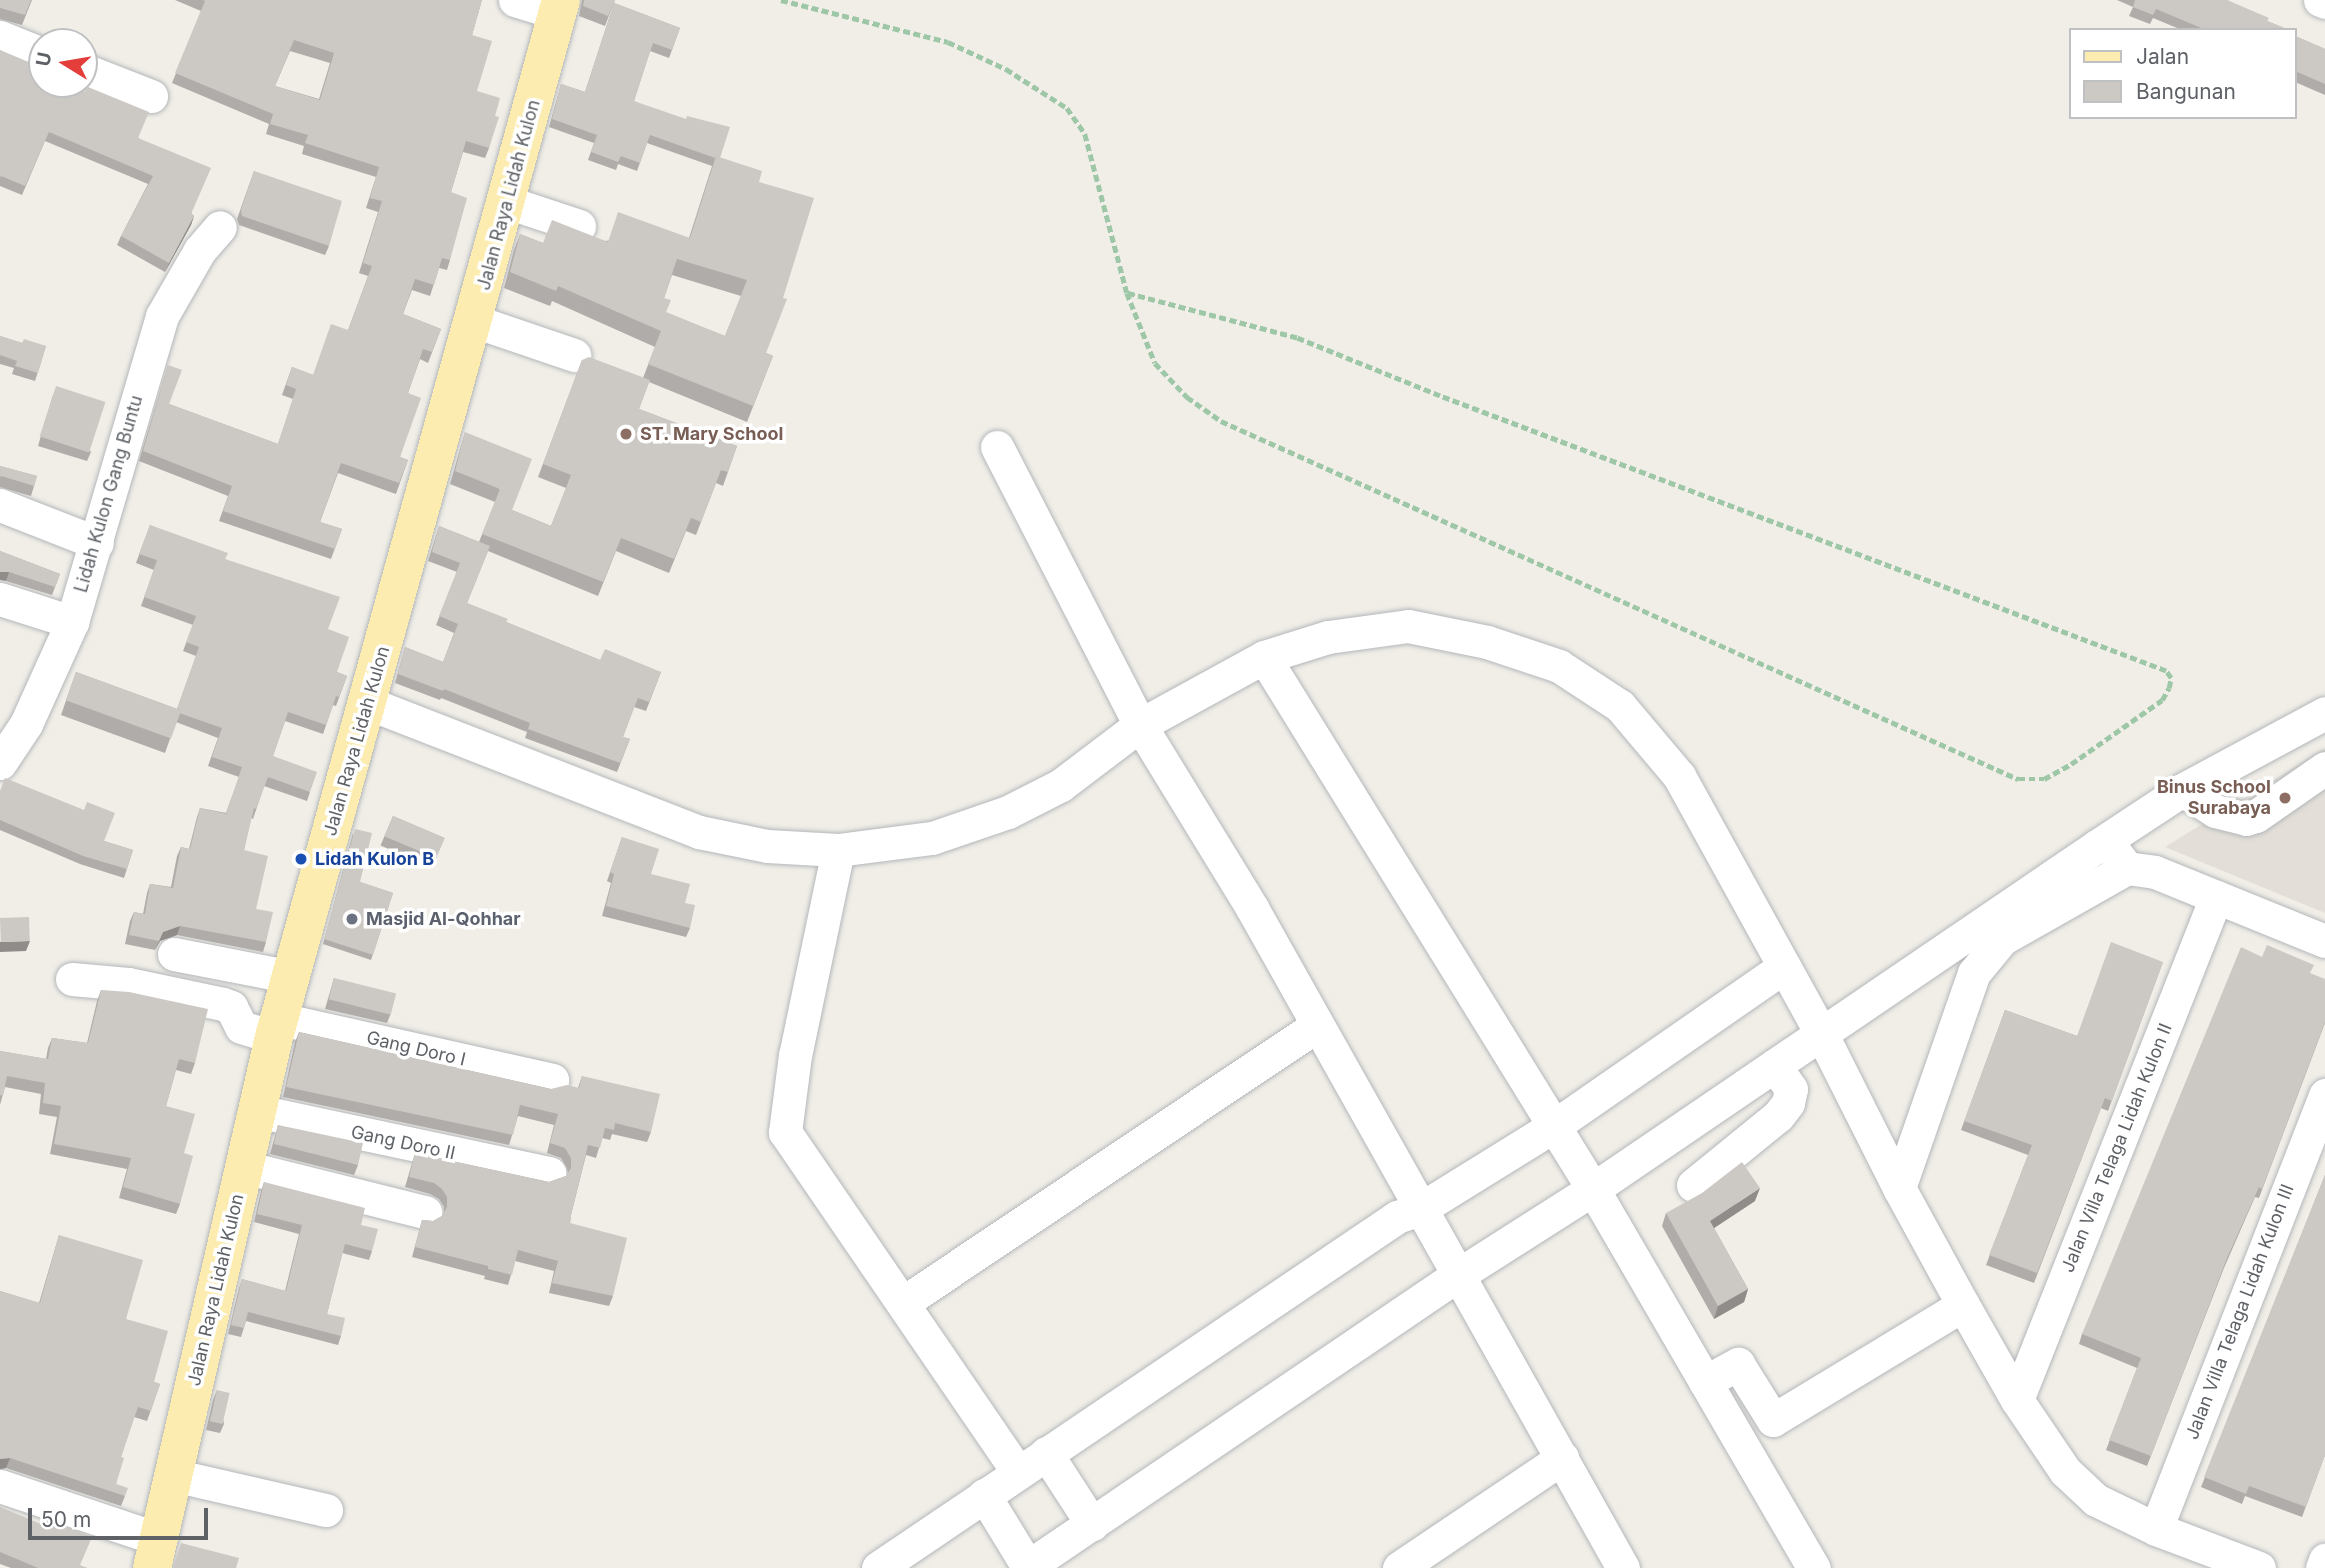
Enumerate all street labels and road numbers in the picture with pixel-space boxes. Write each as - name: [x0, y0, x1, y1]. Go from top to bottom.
- street label: Jalan Raya Lidah Kulon: [473, 97, 545, 293]
- street label: Lidah Kulon Gang Buntu: [70, 393, 148, 595]
- street label: Jalan Raya Lidah Kulon: [320, 644, 394, 838]
- street label: Jalan Villa Telaga Lidah Kulon II: [2057, 1020, 2177, 1276]
- street label: Gang Doro I: [364, 1027, 468, 1071]
- street label: Gang Doro II: [349, 1121, 457, 1165]
- street label: Jalan Villa Telaga Lidah Kulon III: [2181, 1181, 2299, 1443]
- street label: Jalan Raya Lidah Kulon: [183, 1192, 249, 1388]

